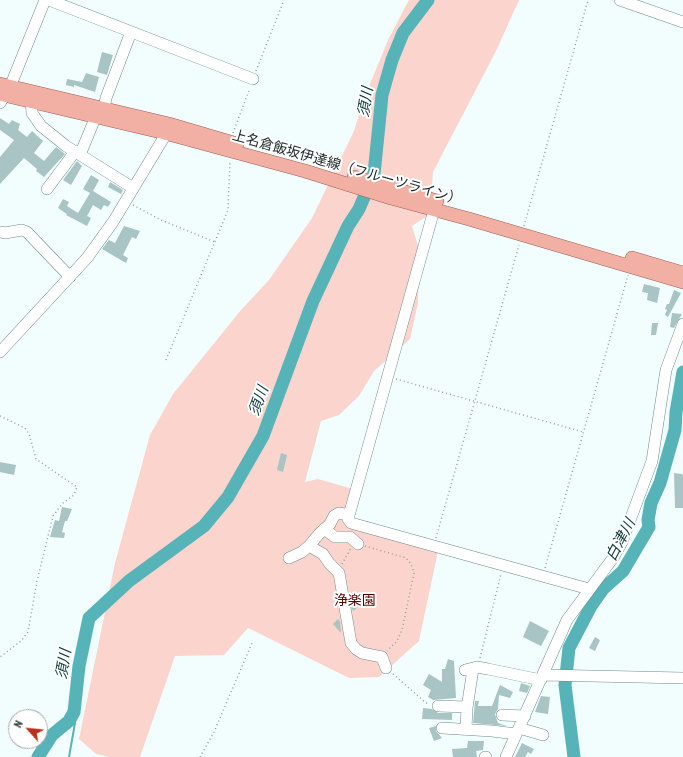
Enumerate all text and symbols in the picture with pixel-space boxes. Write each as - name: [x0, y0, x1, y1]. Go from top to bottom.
- water label: 須川: [355, 86, 377, 118]
- street label: 上名倉飯坂伊達線（フルーツライン）: [230, 127, 464, 209]
- water label: 須川: [245, 384, 273, 418]
- water label: 白津川: [602, 516, 640, 564]
- park label: 浄楽園: [334, 593, 376, 609]
- water label: 須川: [53, 648, 75, 680]
- north arrow: [8, 709, 48, 749]
- text: N: [11, 718, 26, 730]

